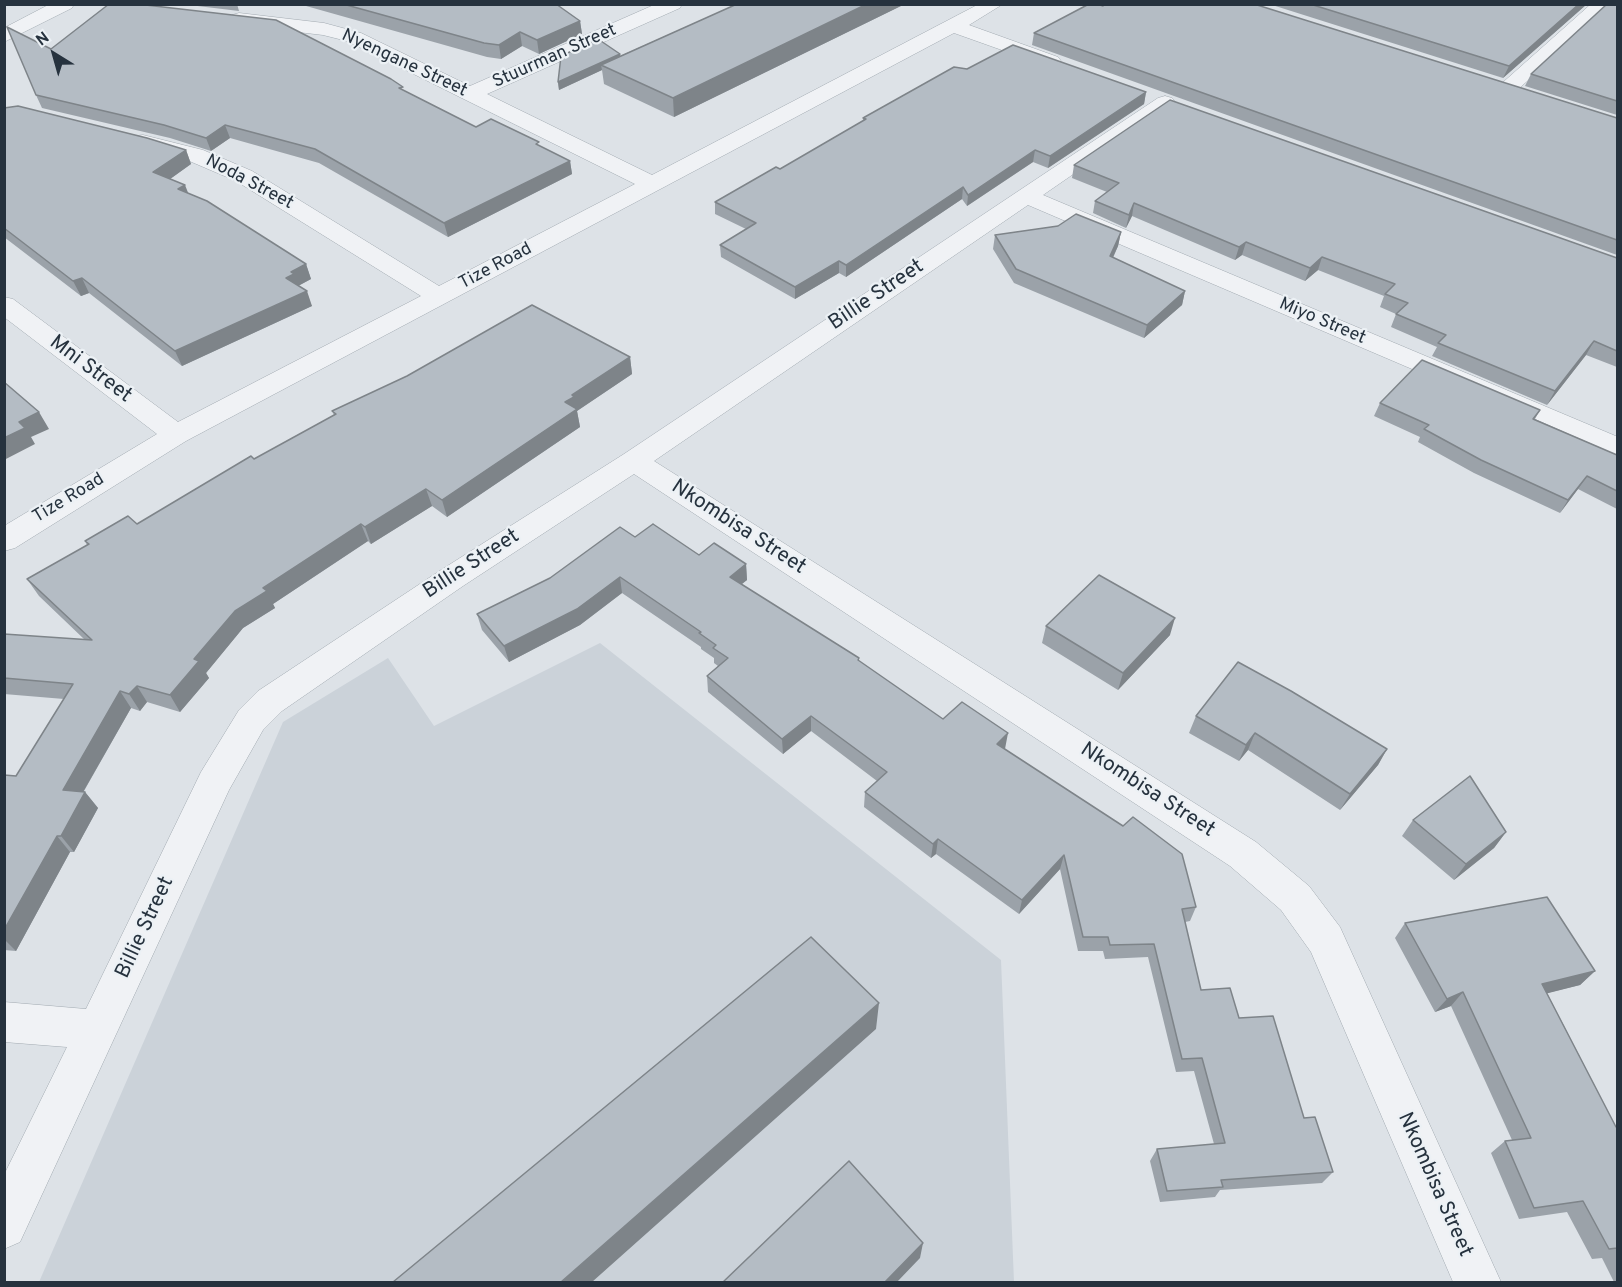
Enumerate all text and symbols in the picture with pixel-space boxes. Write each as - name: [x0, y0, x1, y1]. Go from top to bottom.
- street label: Stuurman Street: [490, 20, 620, 94]
- north arrow: [24, 24, 84, 84]
- street label: Nyengane Street: [338, 25, 470, 103]
- text: N: [33, 28, 54, 51]
- street label: Noda Street: [201, 151, 297, 215]
- street label: Tize Road: [456, 239, 536, 295]
- street label: Billie Street: [825, 255, 929, 337]
- street label: Miyo Street: [1275, 294, 1369, 350]
- street label: Mni Street: [44, 331, 136, 409]
- street label: Tize Road: [29, 469, 109, 529]
- street label: Nkombisa Street: [666, 475, 810, 581]
- street label: Billie Street: [419, 525, 525, 605]
- street label: Nkombisa Street: [1075, 738, 1219, 844]
- street label: Billie Street: [111, 873, 181, 983]
- street label: Nkombisa Street: [1391, 1109, 1477, 1261]

